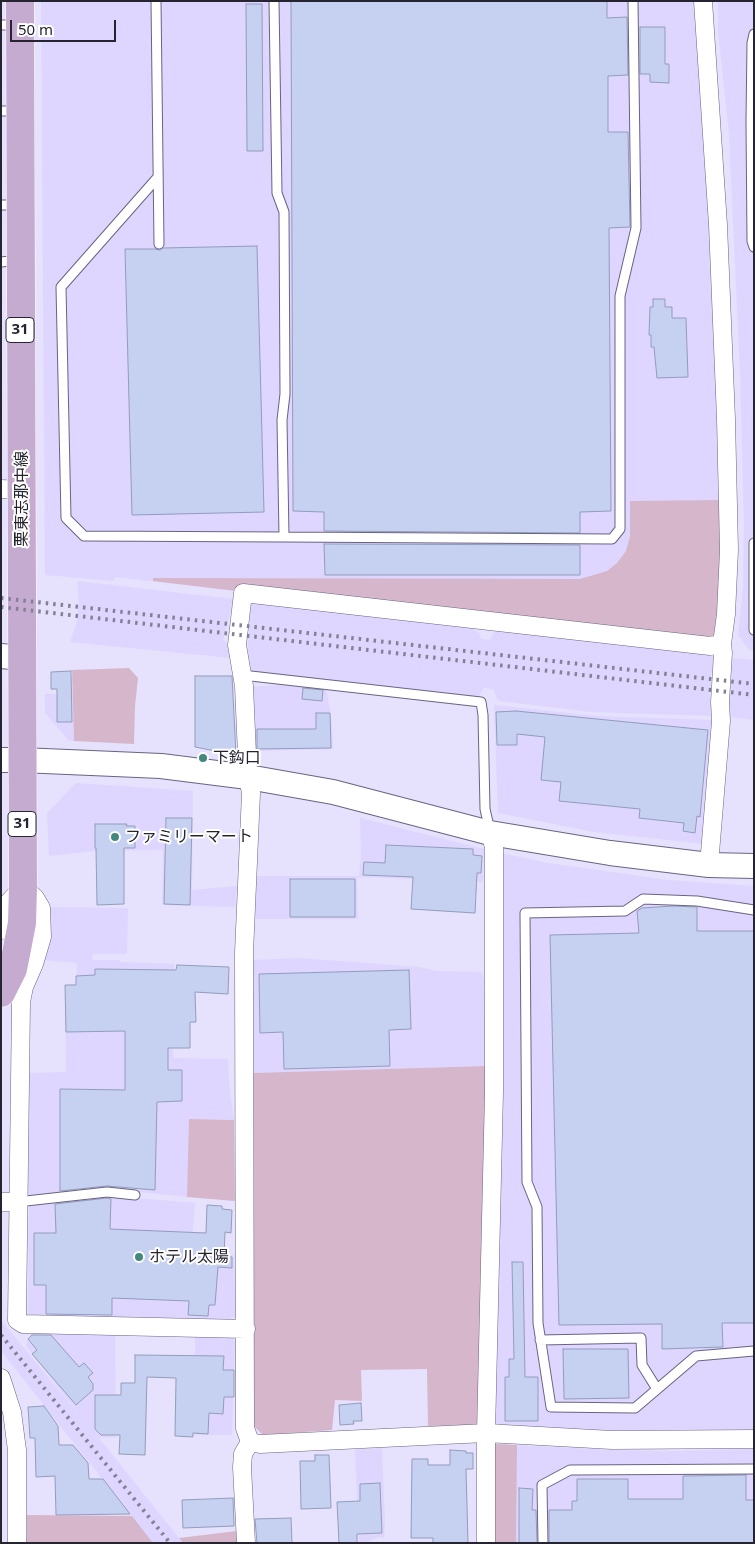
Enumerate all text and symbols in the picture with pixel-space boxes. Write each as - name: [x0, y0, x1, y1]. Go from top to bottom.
- scale bar: [12, 10, 119, 42]
- text: 50 m: [18, 19, 53, 39]
- road number: 31: [6, 318, 34, 342]
- street label: 栗東志那中線: [12, 451, 32, 547]
- place label: 下鈎口: [213, 748, 261, 768]
- marker: 下鈎口: [197, 752, 209, 764]
- road number: 31: [8, 812, 36, 836]
- place label: ファミリーマート: [125, 827, 253, 847]
- marker: ファミリーマート: [109, 831, 121, 843]
- place label: ホテル太陽: [149, 1247, 229, 1267]
- marker: ホテル太陽: [133, 1251, 145, 1263]

